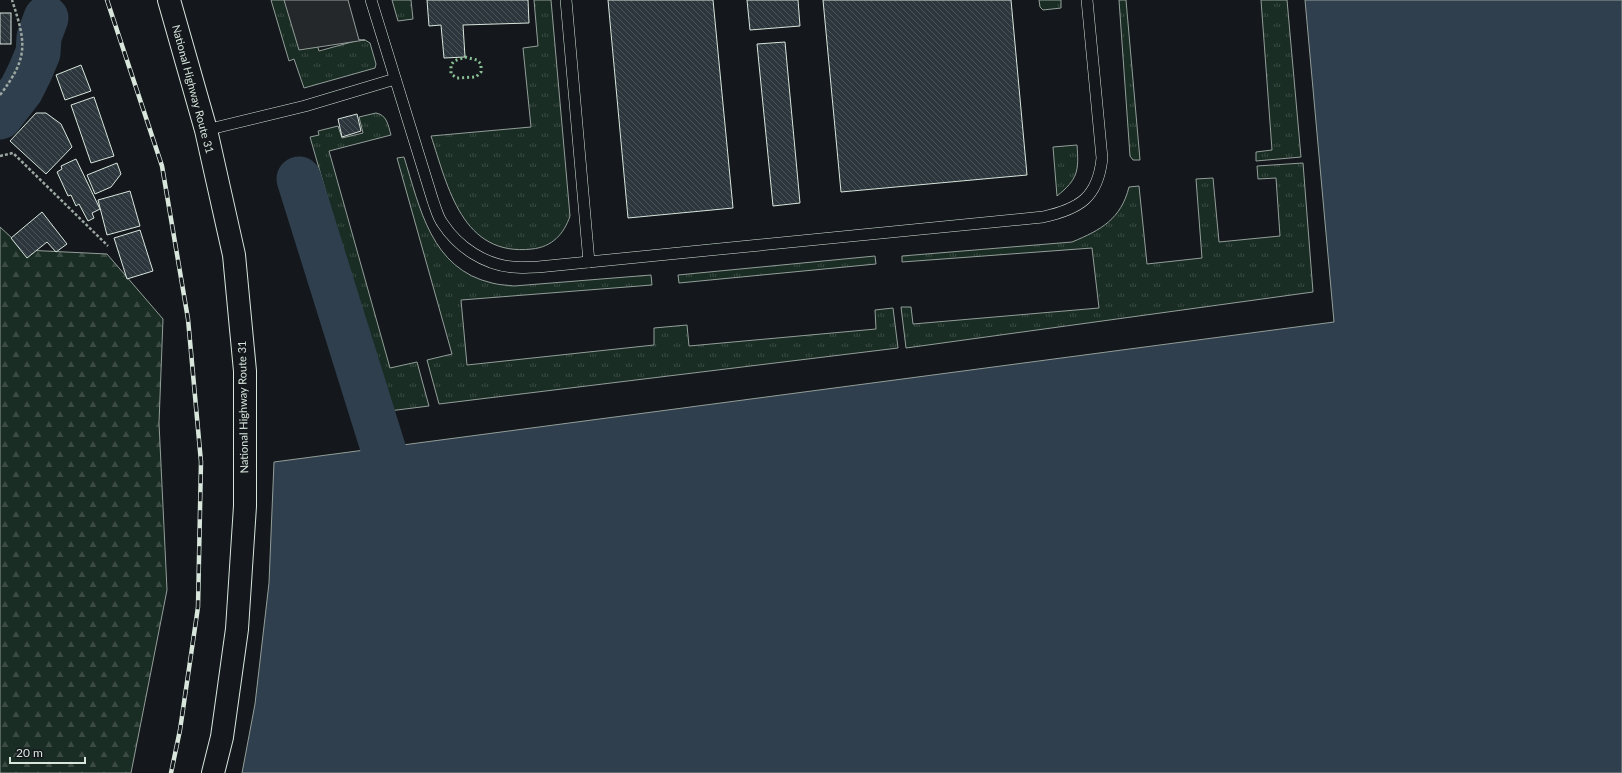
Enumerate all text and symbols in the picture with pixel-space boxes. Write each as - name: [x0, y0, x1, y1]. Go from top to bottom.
- street label: National Highway Route 31: [170, 23, 217, 155]
- street label: National Highway Route 31: [235, 341, 250, 474]
- scale bar: [10, 739, 85, 765]
- text: 20 m: [16, 745, 43, 760]

